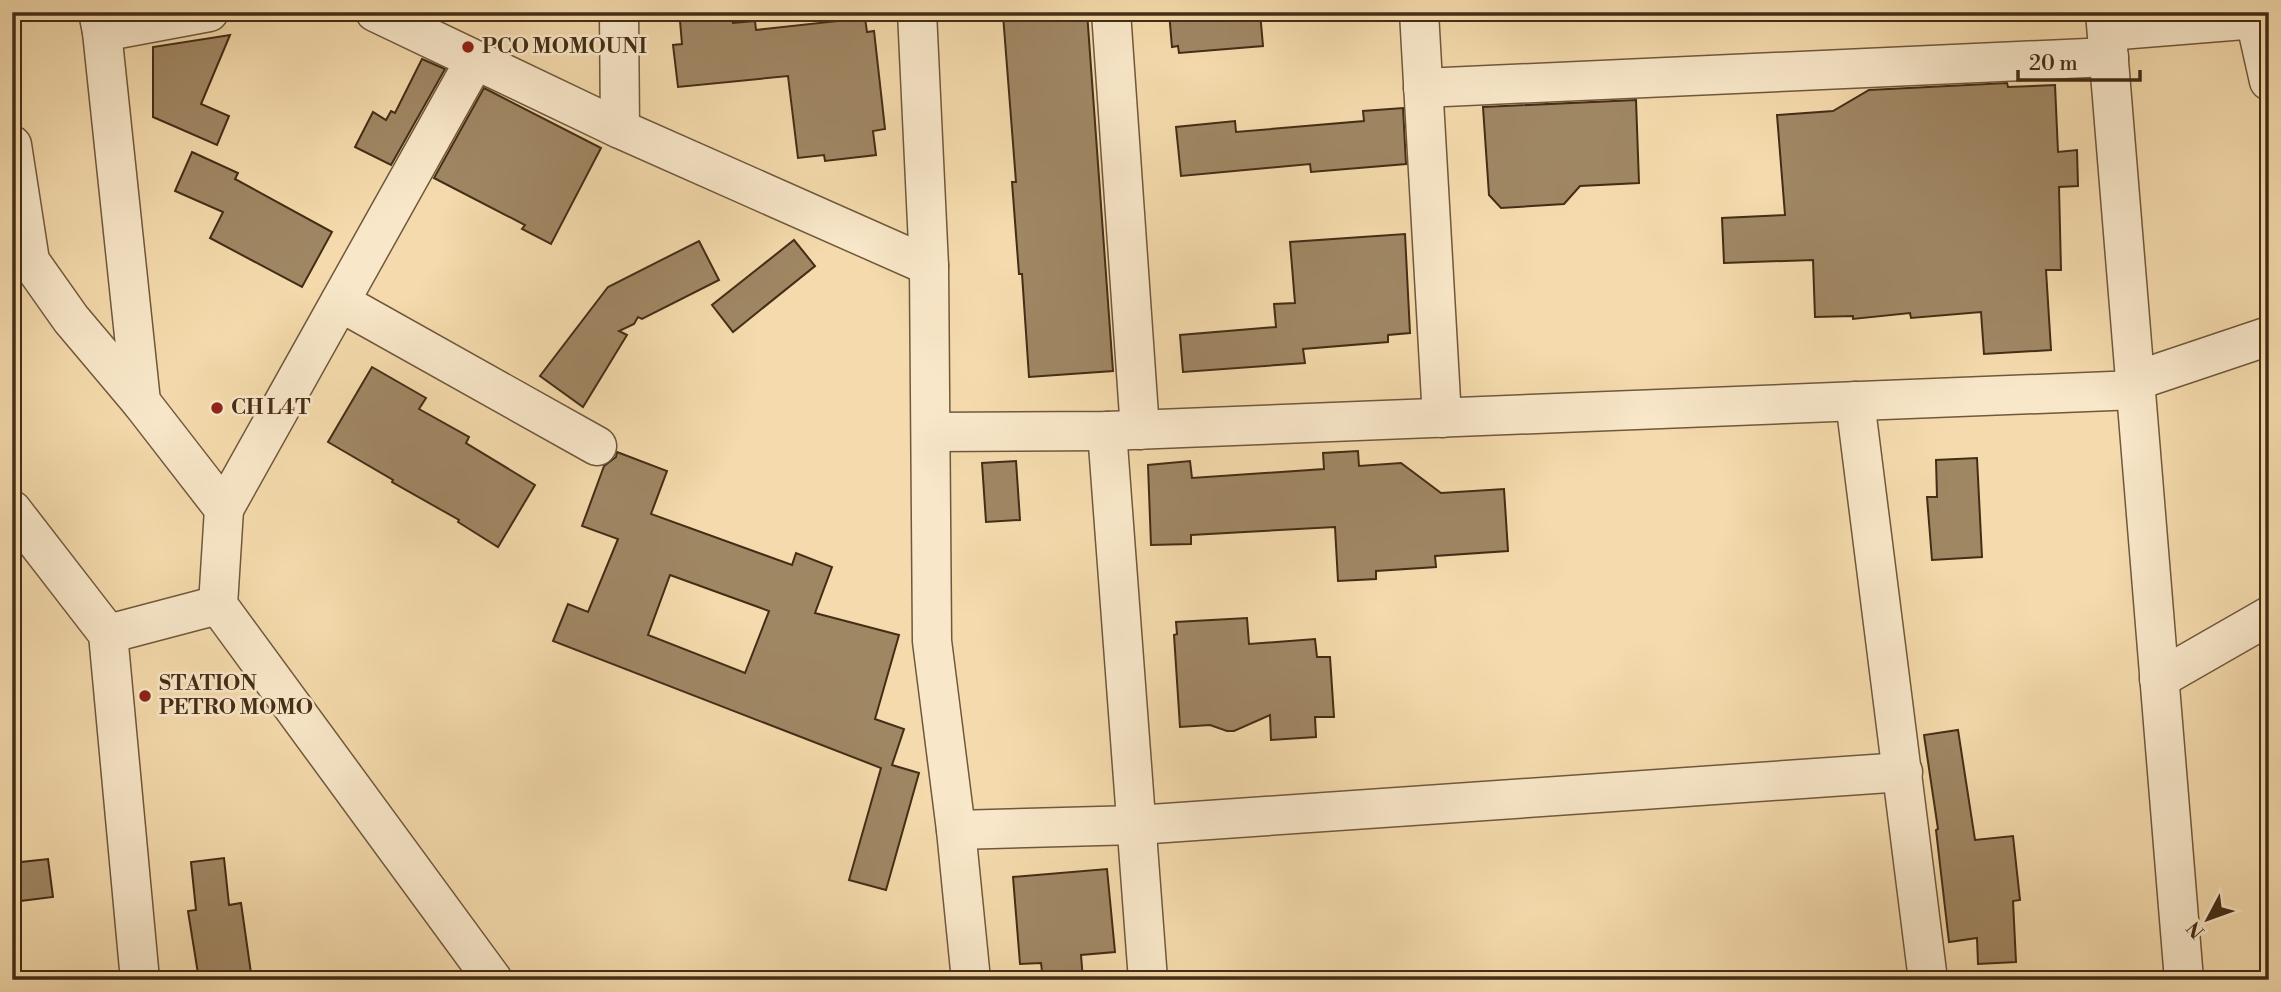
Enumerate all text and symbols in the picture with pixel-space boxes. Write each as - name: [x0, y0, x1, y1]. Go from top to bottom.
- place label: PCO MOMOUNI: [482, 34, 647, 60]
- scale bar: [2018, 38, 2141, 82]
- marker: PCO MOMOUNI: [460, 39, 476, 55]
- text: 20 m: [2029, 51, 2078, 77]
- place label: CH L4T: [231, 395, 310, 421]
- marker: CH L4T: [209, 400, 225, 416]
- place label: STATION PETRO MOMO: [159, 671, 313, 721]
- marker: STATION PETRO MOMO: [137, 688, 153, 704]
- north arrow: [2172, 884, 2242, 954]
- text: N: [2182, 916, 2210, 943]

